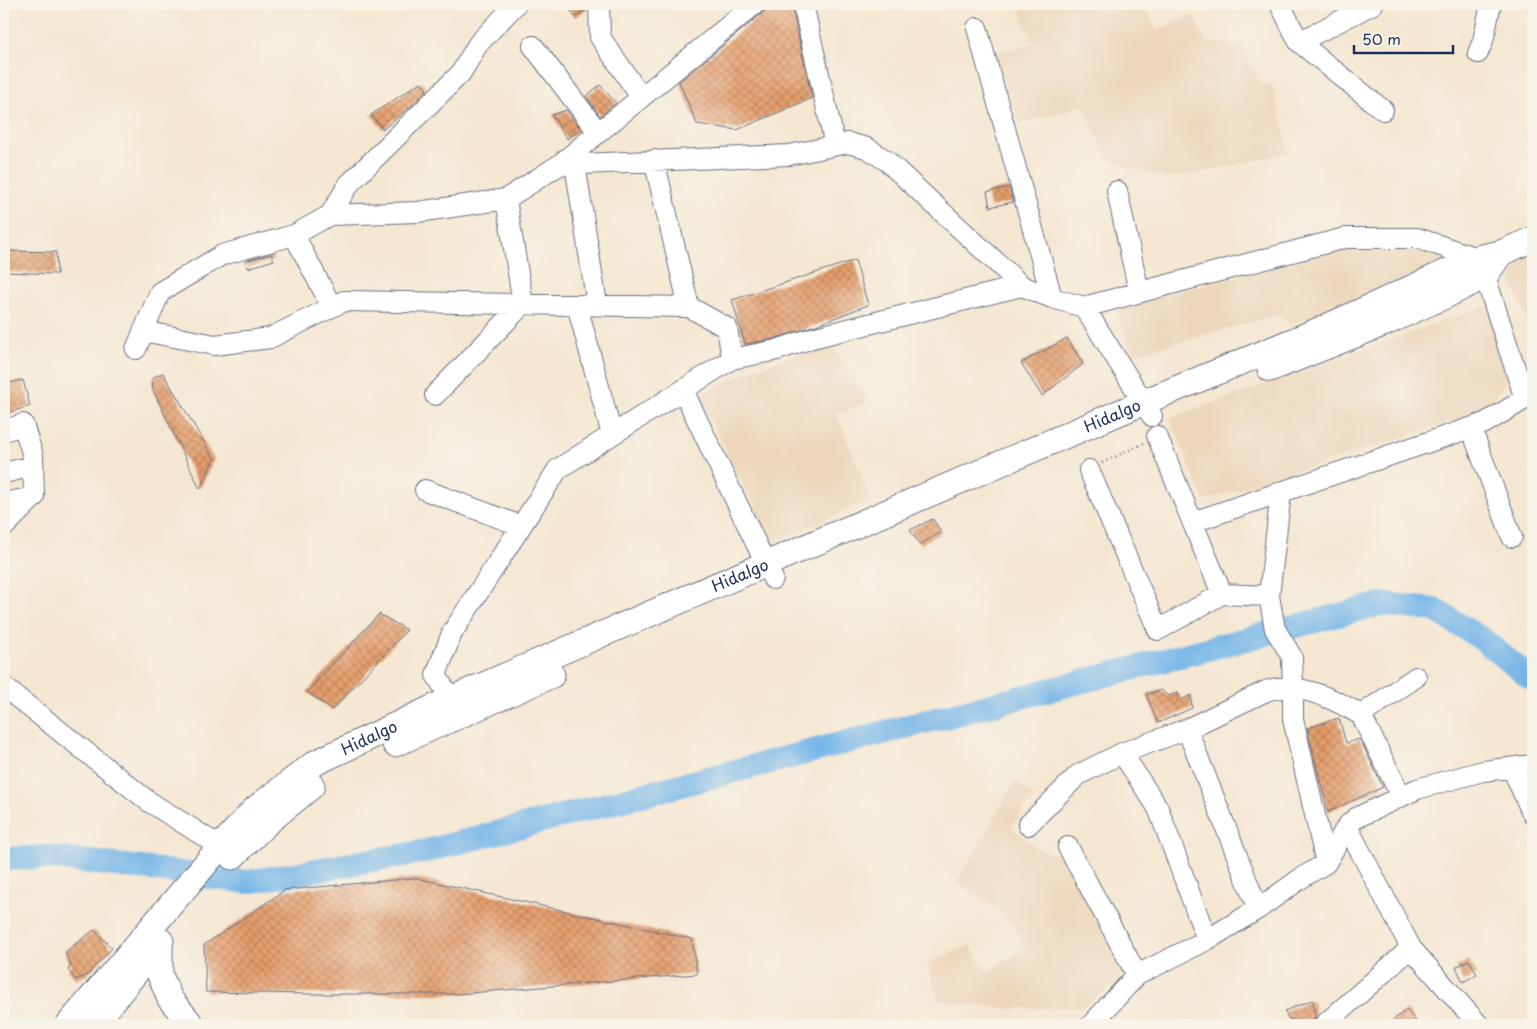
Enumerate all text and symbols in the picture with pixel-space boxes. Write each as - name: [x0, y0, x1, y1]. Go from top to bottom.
- scale bar: [1354, 22, 1453, 54]
- text: 50 m: [1362, 27, 1401, 50]
- street label: Hidalgo: [1080, 392, 1144, 438]
- street label: Hidalgo: [707, 551, 772, 597]
- street label: Hidalgo: [336, 713, 401, 760]

